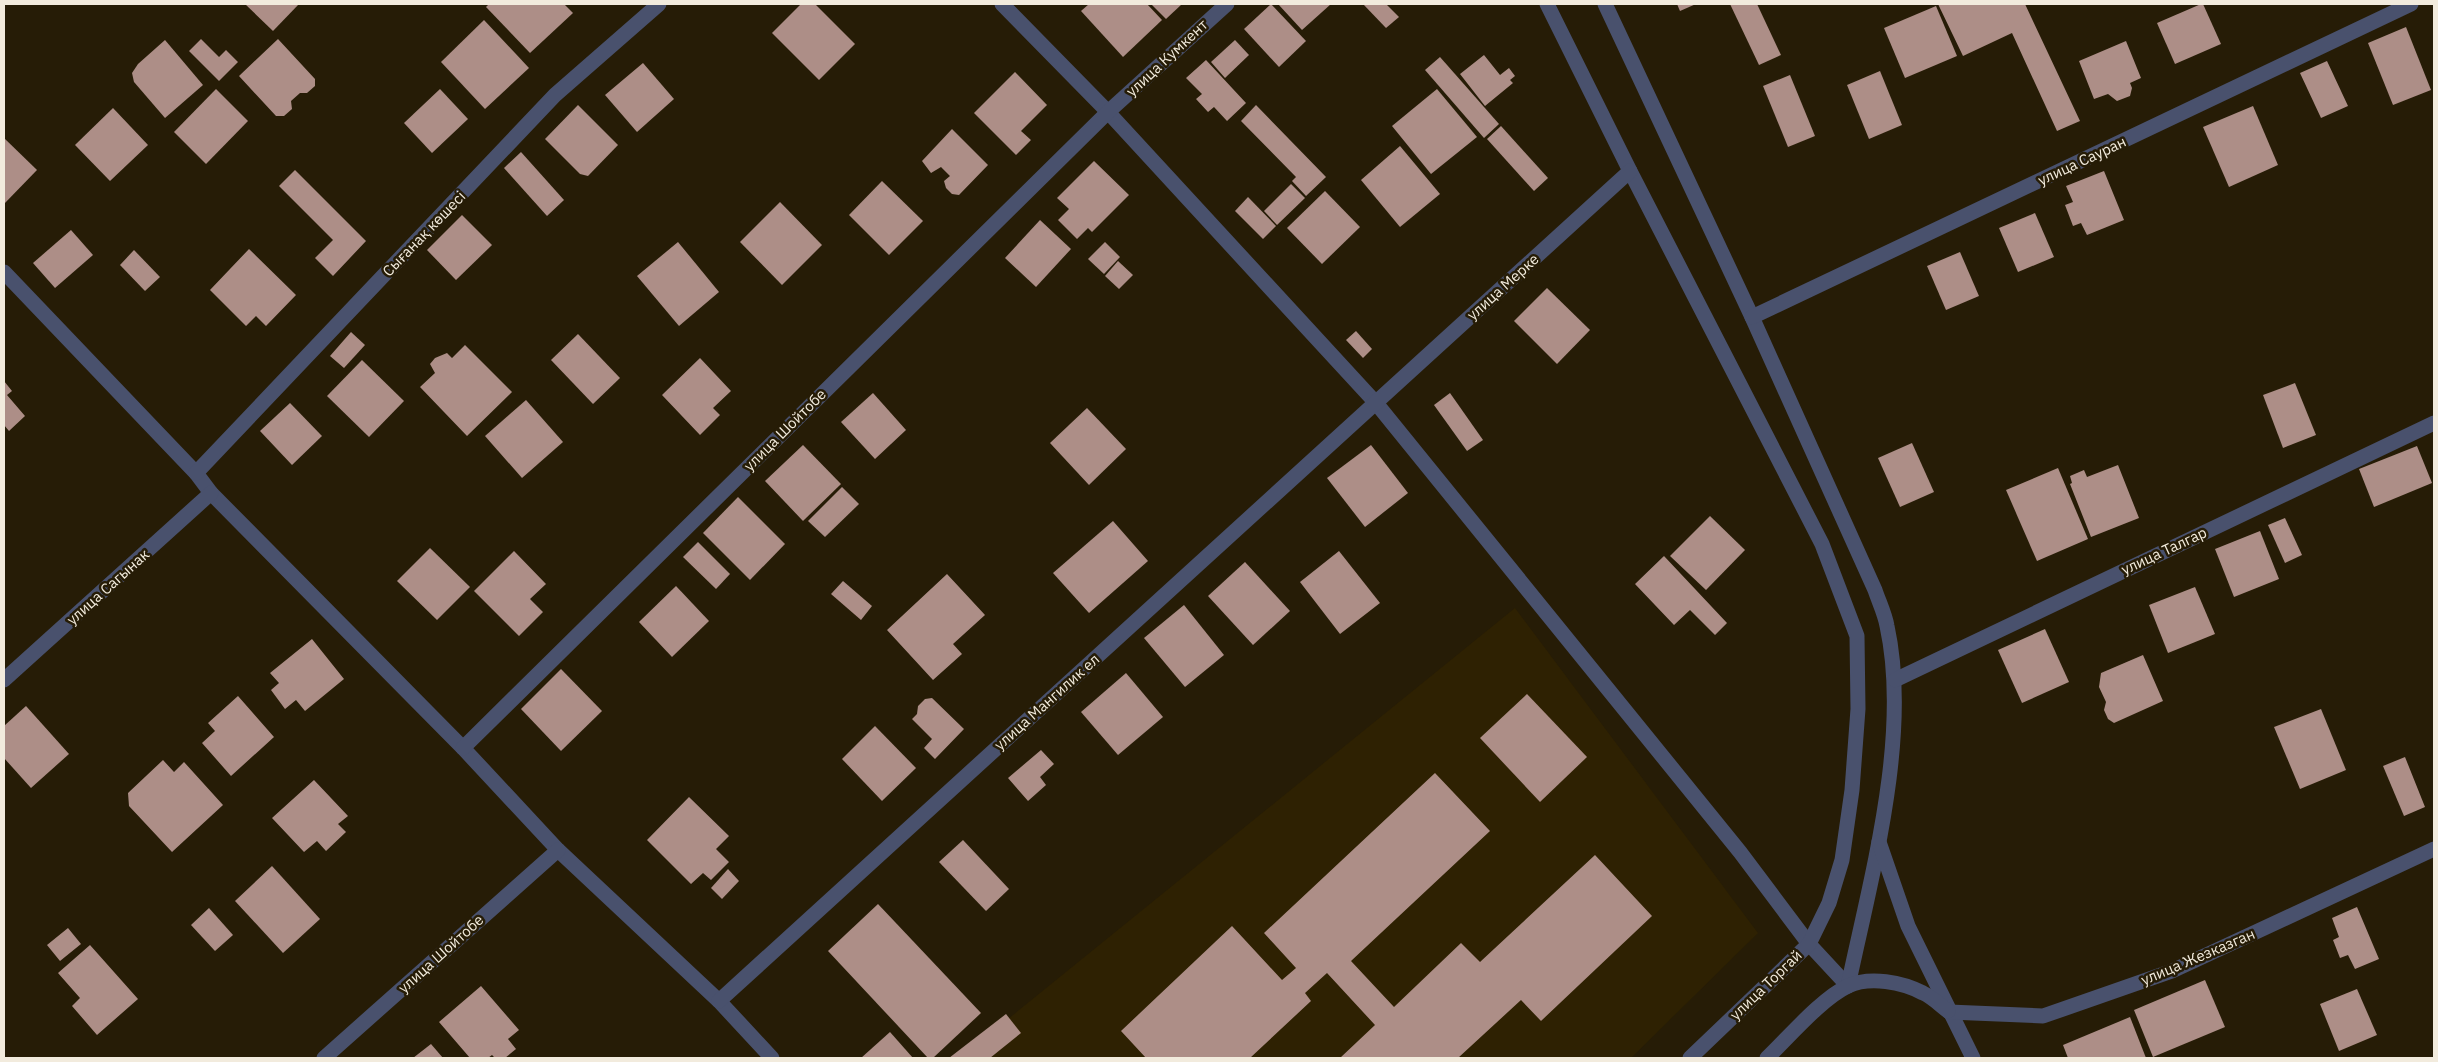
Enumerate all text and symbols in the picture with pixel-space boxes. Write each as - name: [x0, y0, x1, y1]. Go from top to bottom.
- street label: улица Кумкент: [1122, 15, 1211, 100]
- street label: улица Сауран: [2035, 132, 2129, 189]
- street label: Сығанақ көшесі: [378, 187, 469, 280]
- street label: улица Мерке: [1463, 249, 1543, 324]
- street label: улица Шойтобе: [739, 384, 830, 475]
- street label: улица Талгар: [2118, 522, 2210, 579]
- street label: улица Сагынак: [62, 544, 153, 629]
- street label: улица Мангилик ел: [990, 649, 1103, 754]
- street label: улица Шойтобе: [394, 910, 487, 997]
- street label: улица Жезказган: [2138, 924, 2258, 989]
- street label: улица Торгай: [1726, 946, 1806, 1024]

